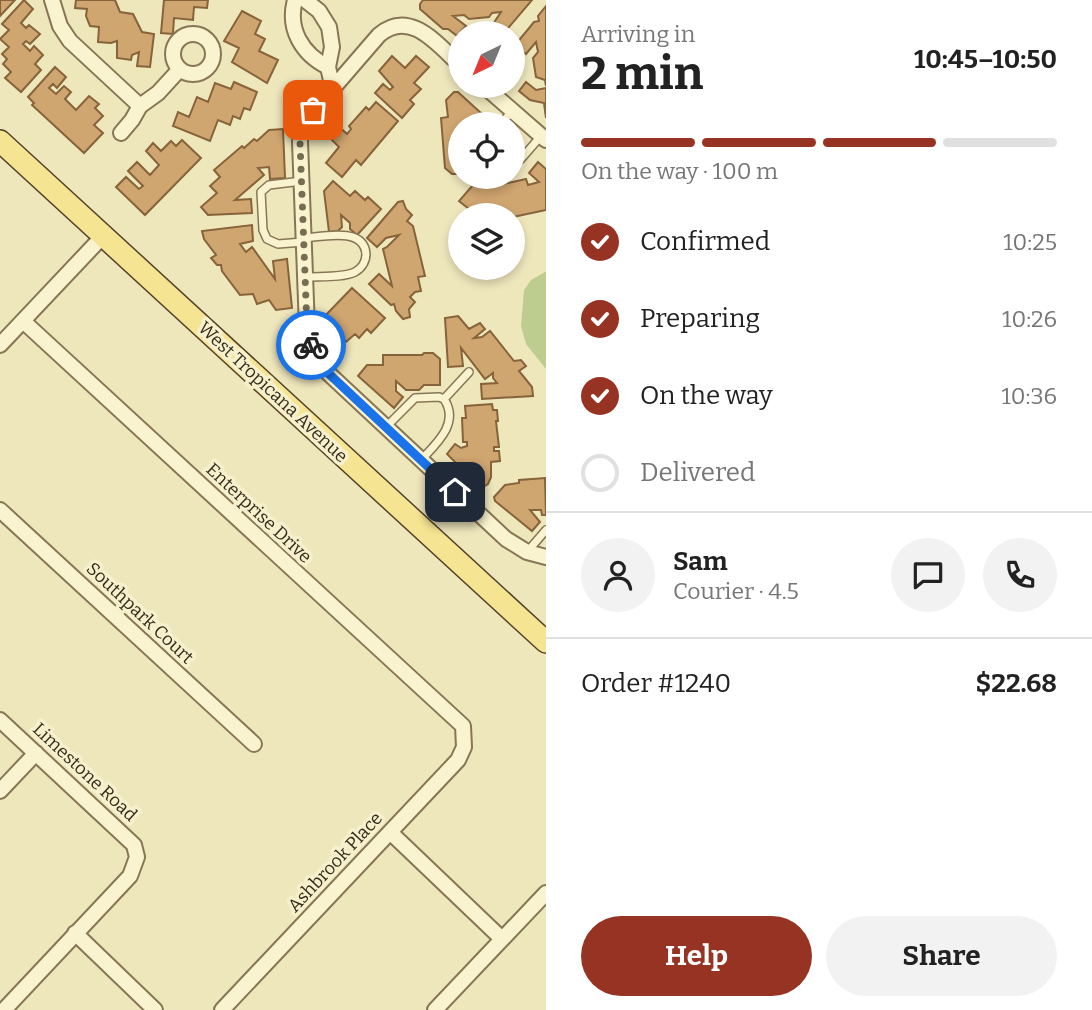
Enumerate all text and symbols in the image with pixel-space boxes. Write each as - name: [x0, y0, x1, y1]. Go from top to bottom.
- text: Arriving in: [581, 20, 695, 48]
- north arrow: [448, 21, 525, 98]
- map controls: [448, 21, 525, 280]
- text: 10:45–10:50: [914, 44, 1057, 75]
- text: 2 min: [581, 46, 703, 101]
- pin: [283, 80, 343, 140]
- icon: bag: [294, 91, 332, 129]
- button: locate: [448, 112, 525, 189]
- text: On the way · 100 m: [581, 157, 778, 185]
- button: layers: [448, 203, 525, 280]
- icon: check: [581, 223, 619, 261]
- text: Confirmed: [640, 226, 770, 257]
- text: 10:25: [1003, 228, 1057, 256]
- icon: check: [581, 300, 619, 338]
- text: Preparing: [640, 303, 760, 334]
- text: 10:26: [1002, 305, 1057, 333]
- courier: [276, 310, 346, 380]
- street label: West Tropicana Avenue: [194, 317, 352, 467]
- icon: bike: [292, 326, 330, 364]
- icon: check: [581, 377, 619, 415]
- text: On the way: [640, 380, 773, 411]
- text: 10:36: [1001, 382, 1057, 410]
- text: Delivered: [640, 457, 755, 488]
- street label: Enterprise Drive: [202, 458, 316, 568]
- pin: [425, 462, 485, 522]
- icon: home: [436, 473, 474, 511]
- button: person: [581, 538, 655, 612]
- button: chat: [891, 538, 965, 612]
- button: phone: [983, 538, 1057, 612]
- text: Sam: [673, 546, 728, 577]
- street label: Southpark Court: [82, 558, 199, 669]
- text: Courier · 4.5: [673, 577, 799, 605]
- text: Order #1240: [581, 668, 731, 699]
- text: $22.68: [975, 668, 1057, 699]
- street label: Limestone Road: [28, 718, 142, 826]
- street label: Ashbrook Place: [283, 807, 387, 917]
- button: Help: [581, 916, 812, 996]
- button: Share: [826, 916, 1057, 996]

